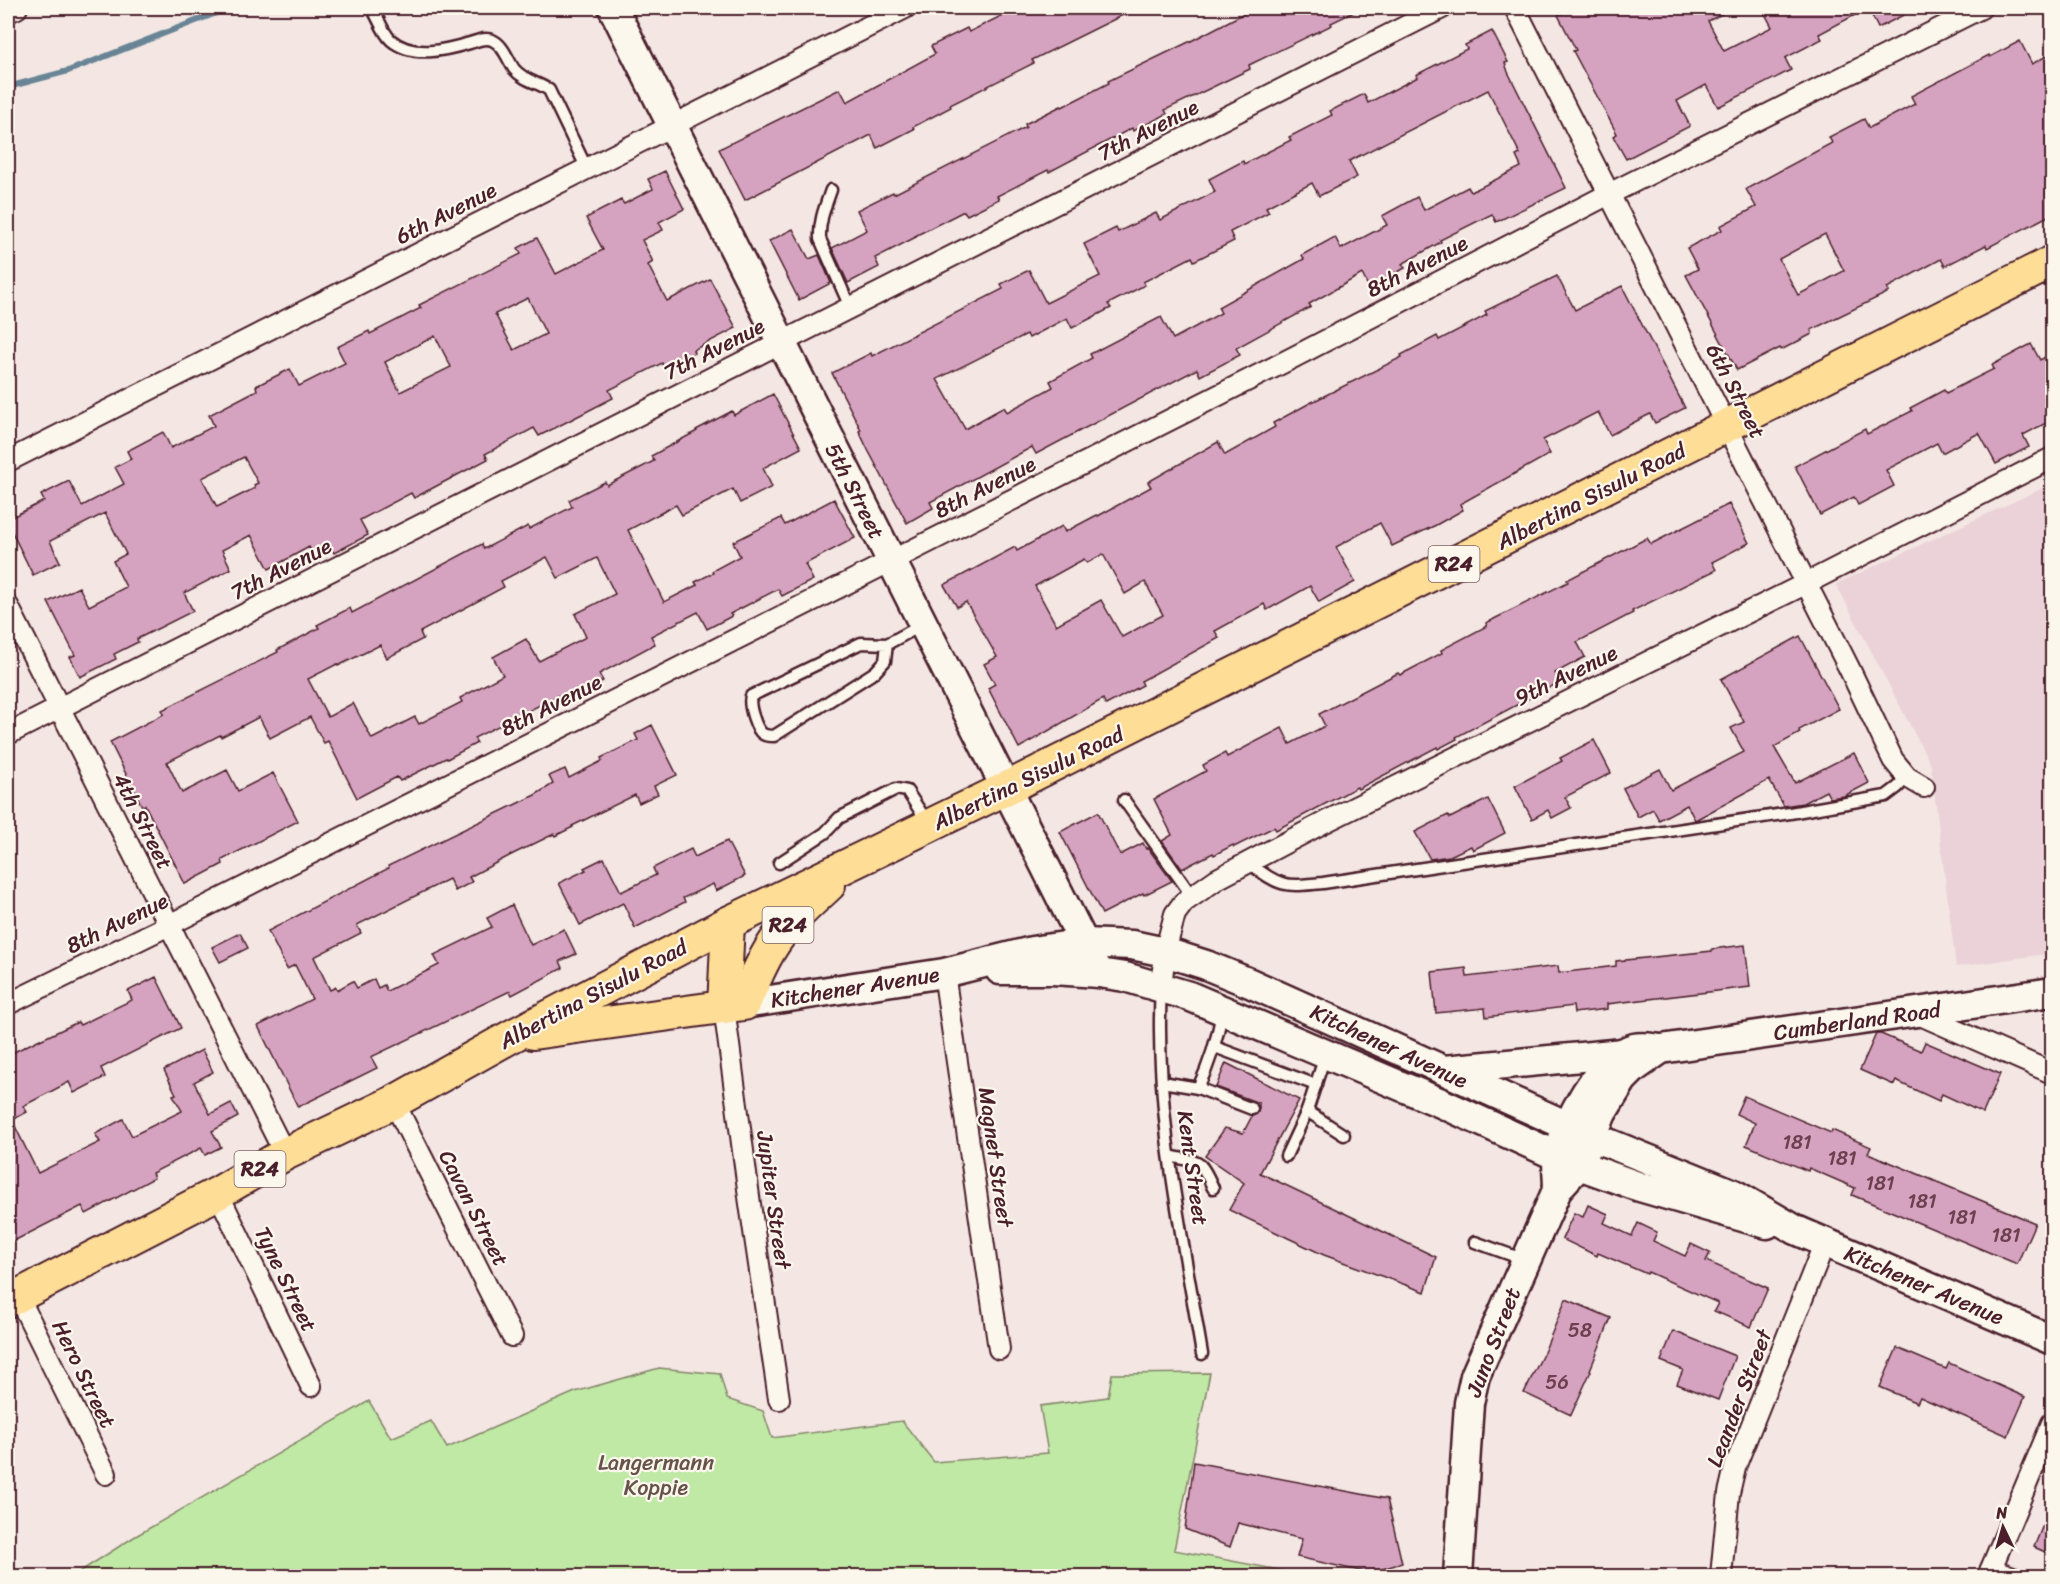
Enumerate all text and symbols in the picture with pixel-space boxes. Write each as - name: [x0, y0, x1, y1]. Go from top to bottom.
- street label: 7th Avenue: [1090, 88, 1206, 172]
- street label: 6th Avenue: [388, 171, 504, 255]
- street label: 8th Avenue: [1359, 223, 1475, 308]
- street label: 7th Avenue: [656, 307, 772, 391]
- street label: 6th Street: [1695, 336, 1777, 446]
- street label: Albertina Sisulu Road: [1488, 431, 1694, 561]
- street label: 5th Street: [814, 436, 896, 547]
- street label: 8th Avenue: [927, 444, 1043, 529]
- street label: 7th Avenue: [223, 527, 339, 611]
- road number: R24: [1428, 546, 1480, 582]
- street label: 9th Avenue: [1508, 633, 1625, 717]
- street label: 8th Avenue: [493, 662, 609, 747]
- street label: Albertina Sisulu Road: [925, 714, 1132, 842]
- street label: 4th Street: [102, 766, 184, 877]
- street label: 8th Avenue: [59, 881, 175, 965]
- road number: R24: [762, 907, 814, 943]
- street label: Albertina Sisulu Road: [491, 927, 696, 1061]
- street label: Kitchener Avenue: [768, 954, 943, 1020]
- street label: Cumberland Road: [1771, 990, 1944, 1052]
- street label: Kitchener Avenue: [1304, 992, 1475, 1100]
- street label: Magnet Street: [967, 1084, 1025, 1231]
- street label: Kent Street: [1166, 1108, 1220, 1228]
- house number: 181: [1782, 1125, 1812, 1160]
- street label: Jupiter Street: [745, 1128, 803, 1272]
- house number: 181: [1827, 1141, 1857, 1176]
- street label: Cavan Street: [428, 1143, 520, 1274]
- road number: R24: [234, 1151, 286, 1187]
- house number: 181: [1865, 1166, 1895, 1201]
- house number: 181: [1907, 1184, 1937, 1219]
- house number: 181: [1947, 1200, 1977, 1235]
- house number: 181: [1991, 1218, 2021, 1253]
- street label: Tyne Street: [244, 1219, 329, 1339]
- street label: Kitchener Avenue: [1838, 1234, 2010, 1336]
- street label: Juno Street: [1454, 1281, 1532, 1404]
- street label: Hero Street: [41, 1313, 127, 1435]
- house number: 58: [1568, 1313, 1592, 1348]
- street label: Leander Street: [1695, 1322, 1784, 1473]
- house number: 56: [1545, 1365, 1569, 1400]
- park label: Langermann Koppie: [598, 1443, 714, 1507]
- north arrow: [1973, 1497, 2033, 1557]
- text: N: [1994, 1498, 2009, 1528]

